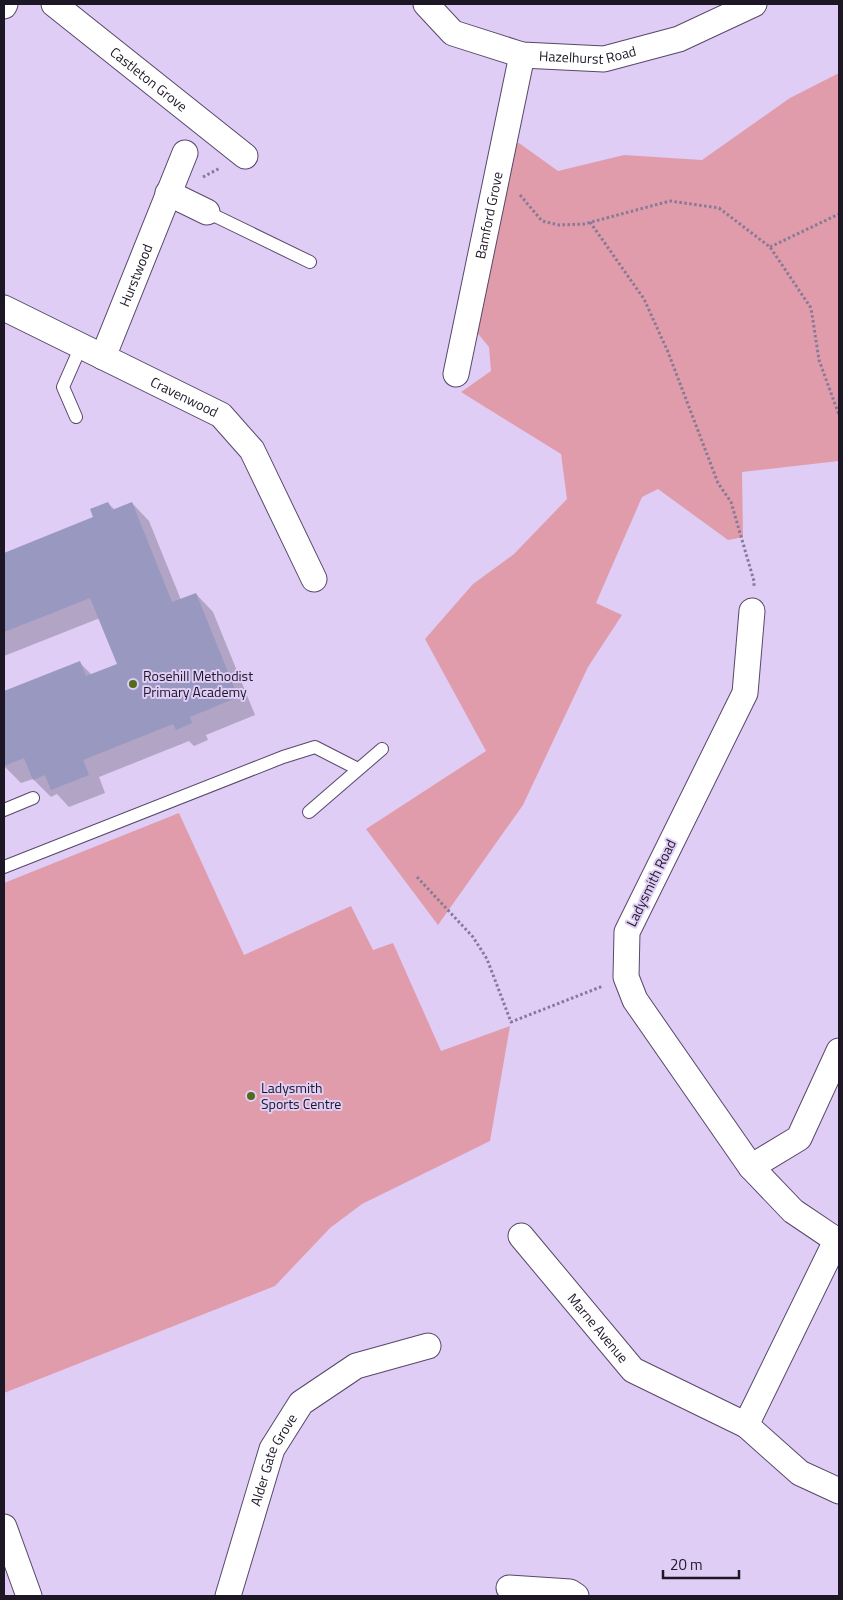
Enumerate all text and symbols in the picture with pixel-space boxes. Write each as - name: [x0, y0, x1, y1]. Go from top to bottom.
- street label: Hazelhurst Road: [539, 40, 638, 69]
- street label: Castleton Grove: [106, 42, 192, 116]
- street label: Bamford Grove: [469, 170, 508, 261]
- street label: Hurstwood: [113, 241, 157, 310]
- street label: Cravenwood: [147, 371, 222, 422]
- place label: Rosehill Methodist Primary Academy: [143, 665, 253, 702]
- marker: Rosehill Methodist Primary Academy: [127, 678, 139, 690]
- street label: Ladysmith Road: [620, 836, 681, 930]
- place label: Ladysmith Sports Centre: [261, 1077, 341, 1114]
- marker: Ladysmith Sports Centre: [245, 1090, 257, 1102]
- street label: Marne Avenue: [563, 1288, 634, 1367]
- street label: Alder Gate Grove: [245, 1409, 302, 1508]
- scale bar: [663, 1548, 739, 1580]
- text: 20 m: [670, 1553, 703, 1576]

